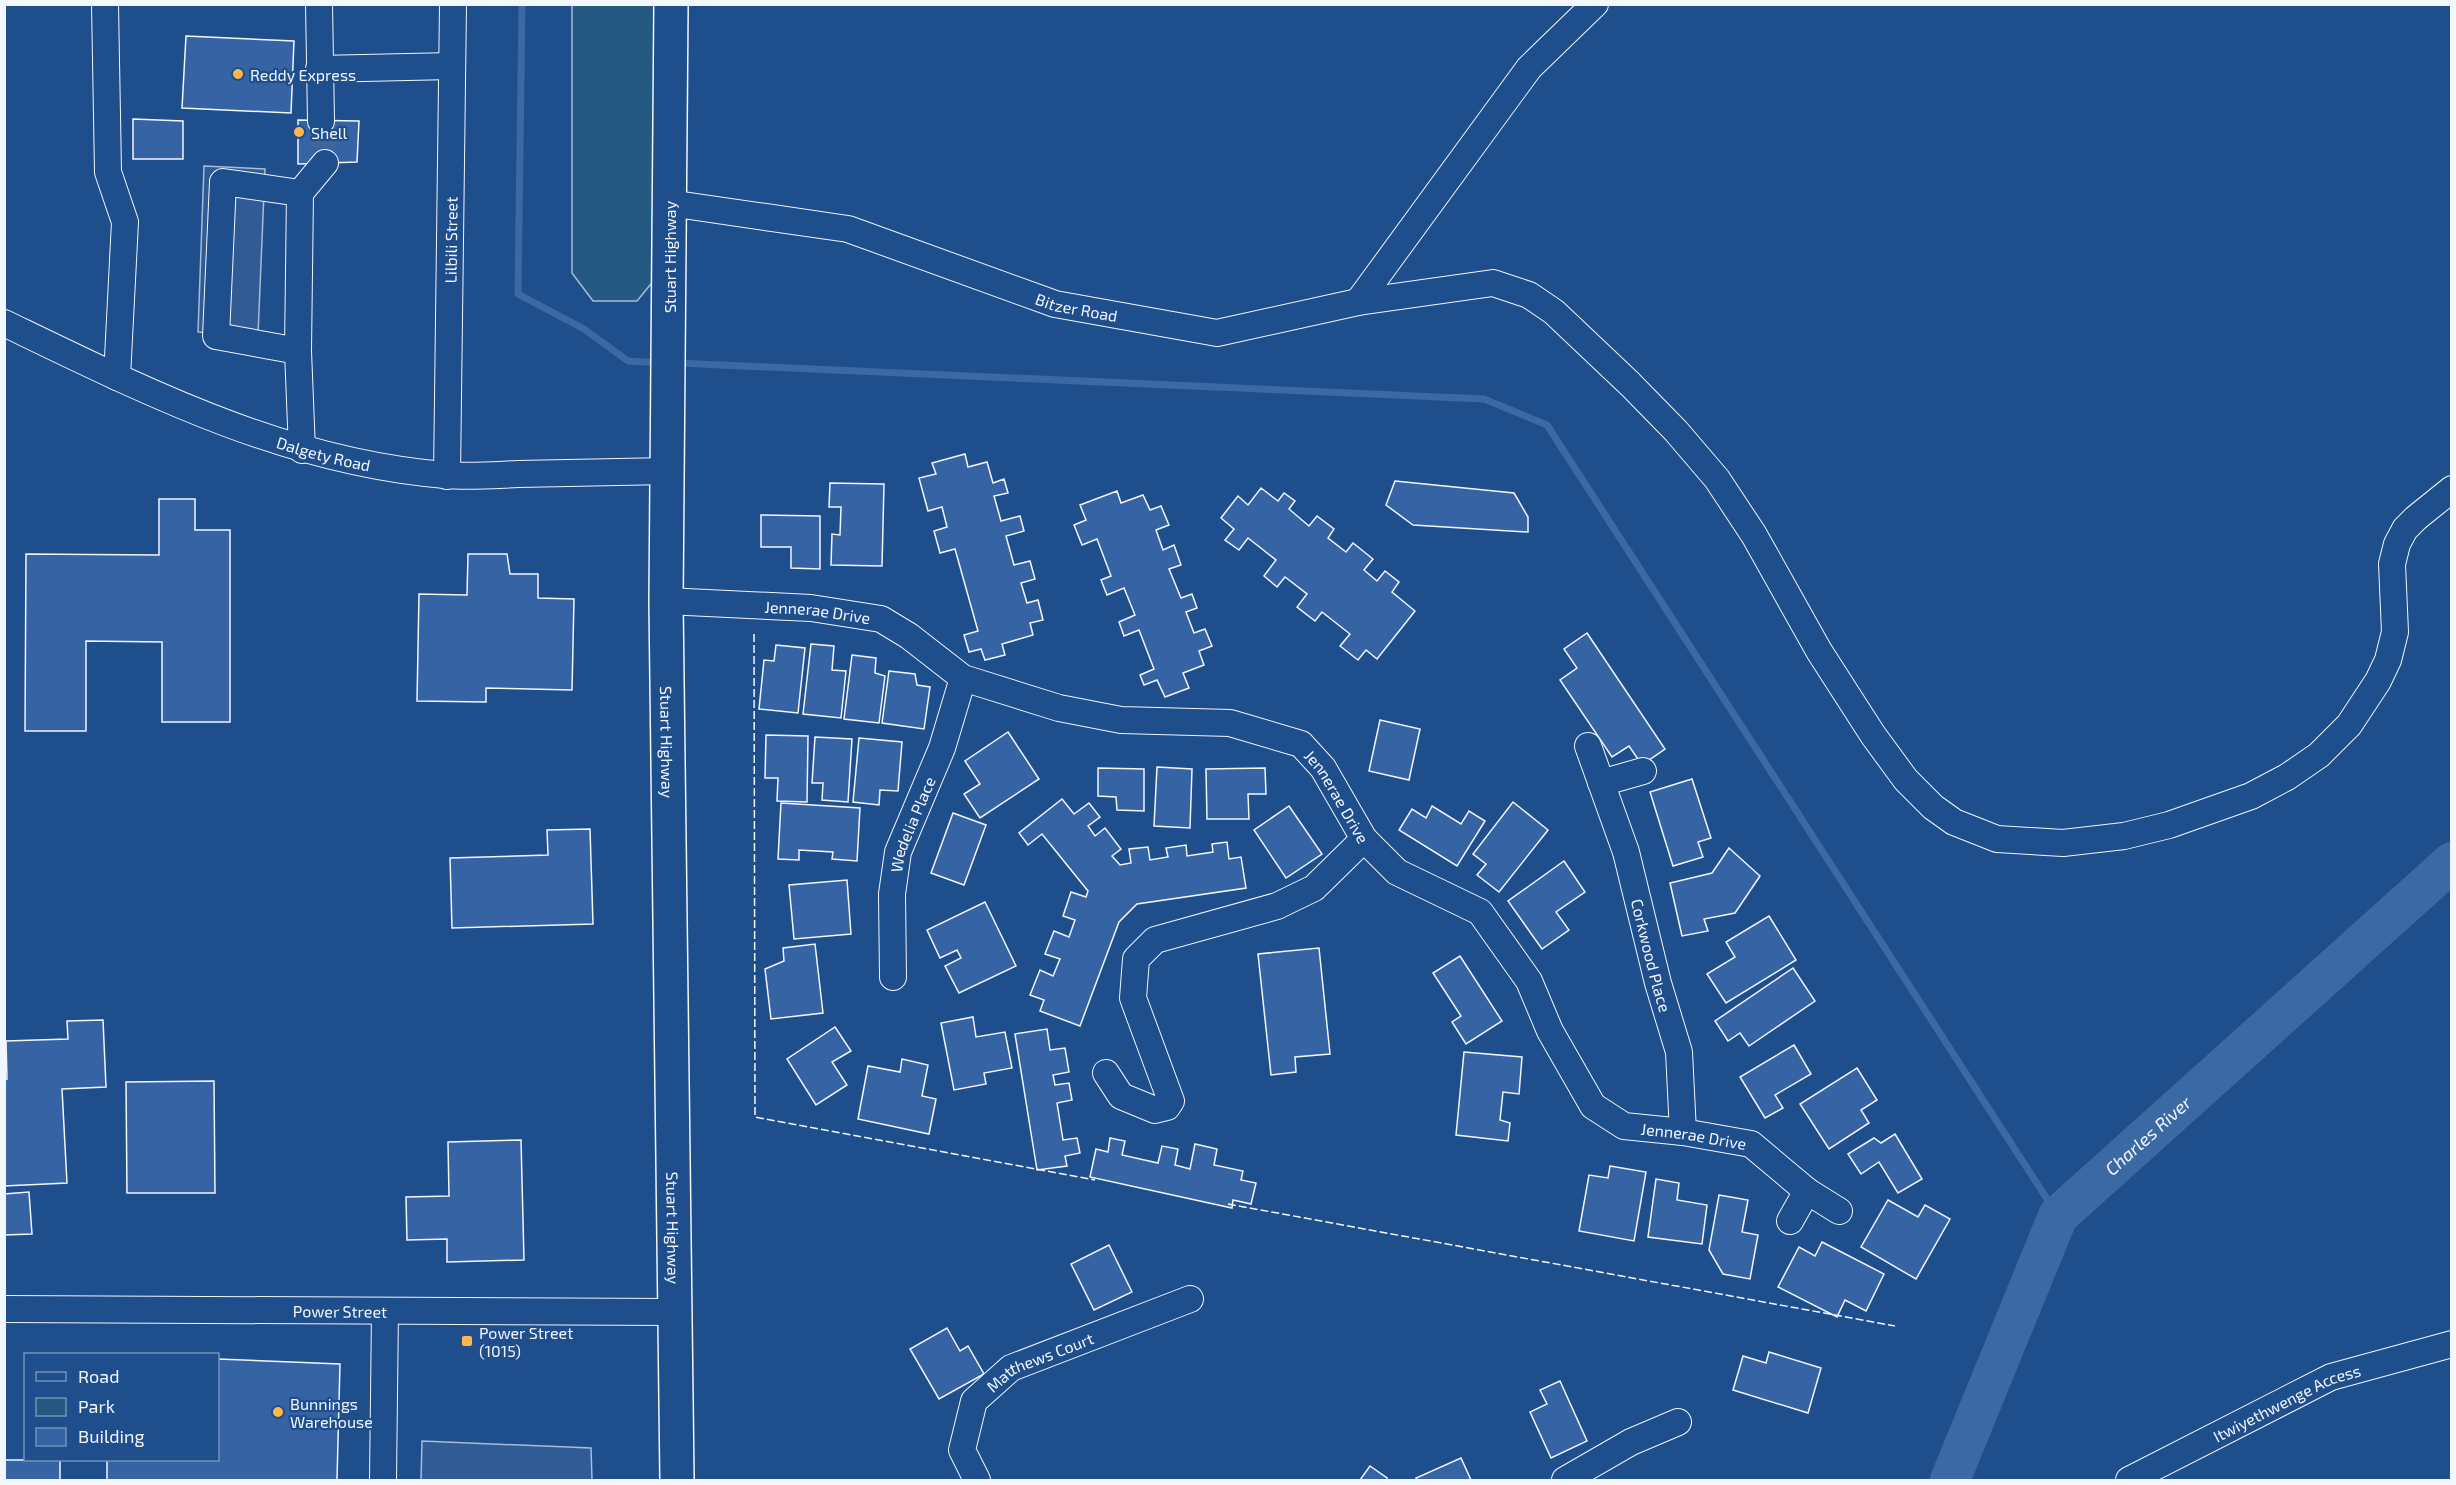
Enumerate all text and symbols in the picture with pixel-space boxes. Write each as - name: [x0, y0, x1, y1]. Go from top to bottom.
- place label: Reddy Express: [250, 65, 356, 84]
- marker: Reddy Express: [231, 67, 245, 81]
- place label: Shell: [311, 123, 348, 142]
- marker: Shell: [292, 125, 306, 139]
- street label: Lilbili Street: [440, 196, 460, 284]
- street label: Stuart Highway: [660, 200, 679, 313]
- street label: Bitzer Road: [1033, 288, 1119, 325]
- street label: Dalgety Road: [274, 432, 372, 474]
- street label: Jennerae Drive: [764, 596, 872, 627]
- street label: Stuart Highway: [658, 686, 678, 799]
- street label: Jennerae Drive: [1301, 745, 1374, 846]
- street label: Wedelia Place: [886, 773, 938, 873]
- street label: Corkwood Place: [1628, 897, 1676, 1014]
- water label: Charles River: [2100, 1090, 2196, 1180]
- street label: Jennerae Drive: [1640, 1118, 1748, 1153]
- street label: Stuart Highway: [664, 1172, 684, 1285]
- street label: Power Street: [293, 1301, 387, 1320]
- place label: Power Street (1015): [479, 1323, 573, 1360]
- street label: Matthews Court: [982, 1328, 1096, 1395]
- marker: Power Street (1015): [460, 1334, 474, 1348]
- legend: [24, 1353, 219, 1461]
- street label: Itwiyethwenge Access: [2209, 1360, 2363, 1445]
- text: Road: [78, 1365, 119, 1387]
- place label: Bunnings Warehouse: [290, 1394, 373, 1431]
- text: Park: [78, 1395, 115, 1417]
- marker: Bunnings Warehouse: [271, 1405, 285, 1419]
- text: Building: [78, 1425, 145, 1447]

